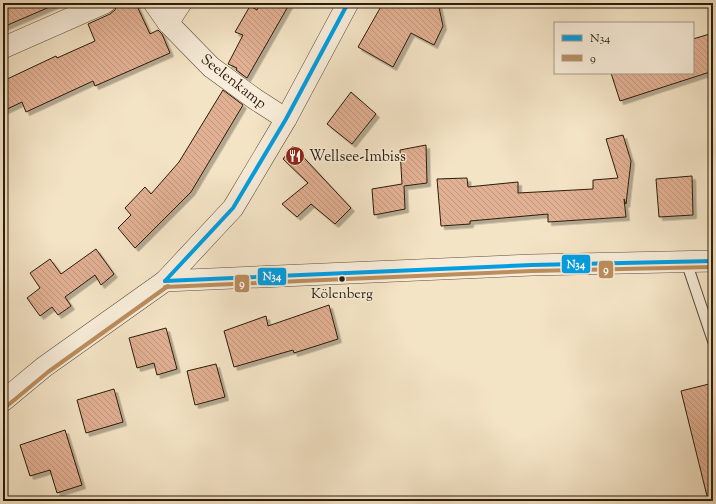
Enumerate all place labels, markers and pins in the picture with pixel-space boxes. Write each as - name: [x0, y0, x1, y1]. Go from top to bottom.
- restaurant icon: Wellsee-Imbiss: [284, 145, 306, 167]
- place label: Wellsee-Imbiss: [309, 147, 406, 168]
- marker: Kölenberg: [337, 274, 347, 284]
- place label: Kölenberg: [311, 285, 373, 305]

